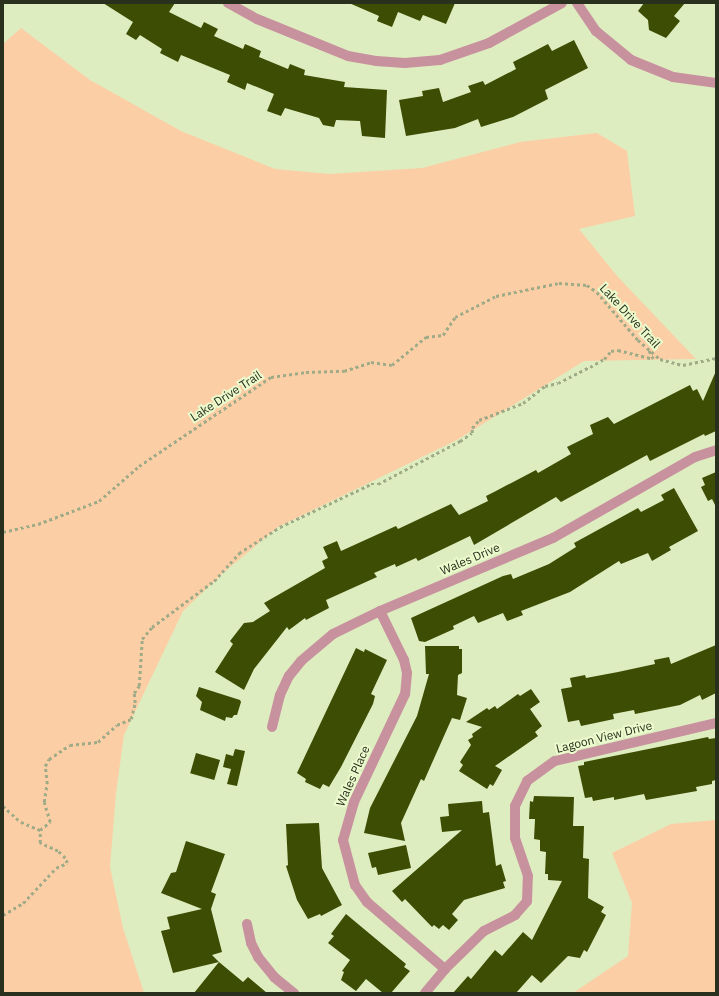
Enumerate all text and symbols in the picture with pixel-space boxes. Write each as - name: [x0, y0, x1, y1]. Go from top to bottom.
- street label: Lake Drive Trail: [597, 281, 663, 351]
- street label: Lake Drive Trail: [188, 368, 264, 424]
- street label: Wales Drive: [438, 540, 502, 578]
- street label: Lagoon View Drive: [554, 718, 654, 756]
- street label: Wales Place: [333, 743, 373, 809]

